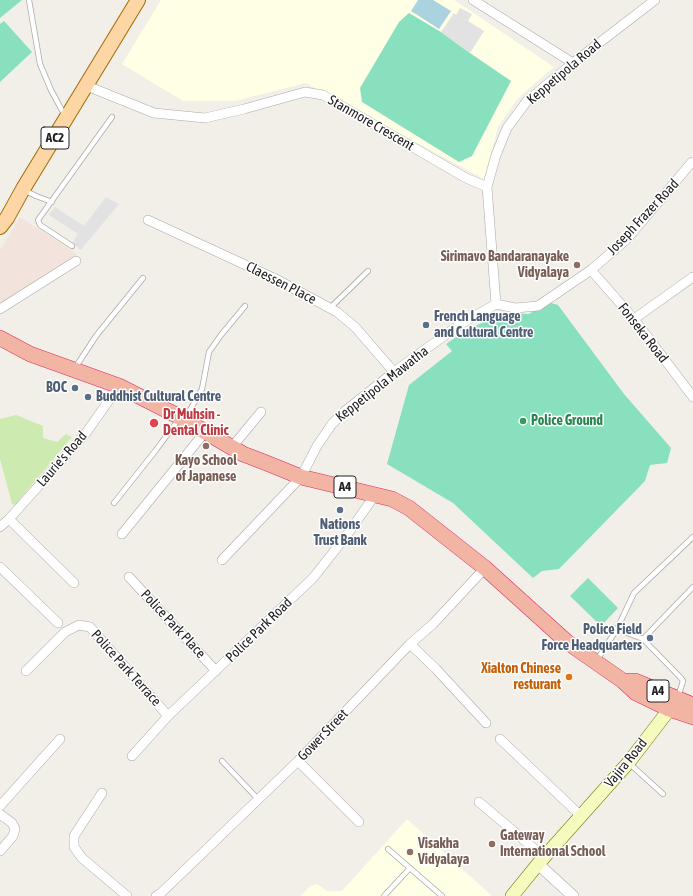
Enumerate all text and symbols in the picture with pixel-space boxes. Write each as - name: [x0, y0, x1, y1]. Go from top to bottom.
- street label: Keppetipola Road: [523, 36, 605, 108]
- street label: Stanmore Crescent: [325, 92, 417, 154]
- road number: AC2: [41, 127, 69, 149]
- street label: Joseph Frazer Road: [604, 176, 682, 258]
- place label: Sirimavo Bandaranayake Vidyalaya: [441, 249, 569, 282]
- street label: Claessen Place: [243, 258, 319, 308]
- marker: Sirimavo Bandaranayake Vidyalaya: [572, 260, 582, 270]
- street label: Fonseka Road: [614, 300, 672, 366]
- place label: French Language and Cultural Centre: [434, 309, 533, 342]
- marker: French Language and Cultural Centre: [421, 320, 431, 330]
- street label: Keppetipola Mawatha: [332, 343, 432, 425]
- place label: BOC: [46, 380, 67, 396]
- marker: BOC: [70, 383, 80, 393]
- place label: Buddhist Cultural Centre: [96, 389, 221, 405]
- marker: Buddhist Cultural Centre: [83, 392, 93, 402]
- place label: Dr Muhsin - Dental Clinic: [163, 407, 229, 440]
- place label: Police Ground: [531, 413, 603, 429]
- marker: Police Ground: [518, 416, 528, 426]
- marker: Dr Muhsin - Dental Clinic: [148, 417, 160, 429]
- street label: Laurie's Road: [33, 428, 91, 490]
- marker: Kayo School of Japanese: [201, 441, 211, 451]
- place label: Kayo School of Japanese: [175, 453, 237, 486]
- road number: A4: [334, 476, 356, 498]
- marker: Nations Trust Bank: [335, 505, 345, 515]
- place label: Nations Trust Bank: [313, 517, 367, 550]
- street label: Police Park Place: [137, 586, 209, 662]
- street label: Police Park Road: [222, 594, 296, 666]
- place label: Police Field Force Headquarters: [542, 622, 642, 654]
- street label: Police Park Terrace: [87, 626, 165, 710]
- marker: Police Field Force Headquarters: [645, 633, 655, 643]
- place label: Xialton Chinese resturant: [481, 661, 561, 694]
- marker: Xialton Chinese resturant: [564, 672, 574, 682]
- road number: A4: [647, 680, 669, 702]
- street label: Gower Street: [294, 706, 352, 764]
- street label: Vajira Road: [601, 735, 651, 791]
- place label: Gateway International School: [500, 828, 606, 860]
- place label: Visakha Vidyalaya: [418, 836, 469, 868]
- marker: Gateway International School: [487, 839, 497, 849]
- marker: Visakha Vidyalaya: [405, 847, 415, 857]

